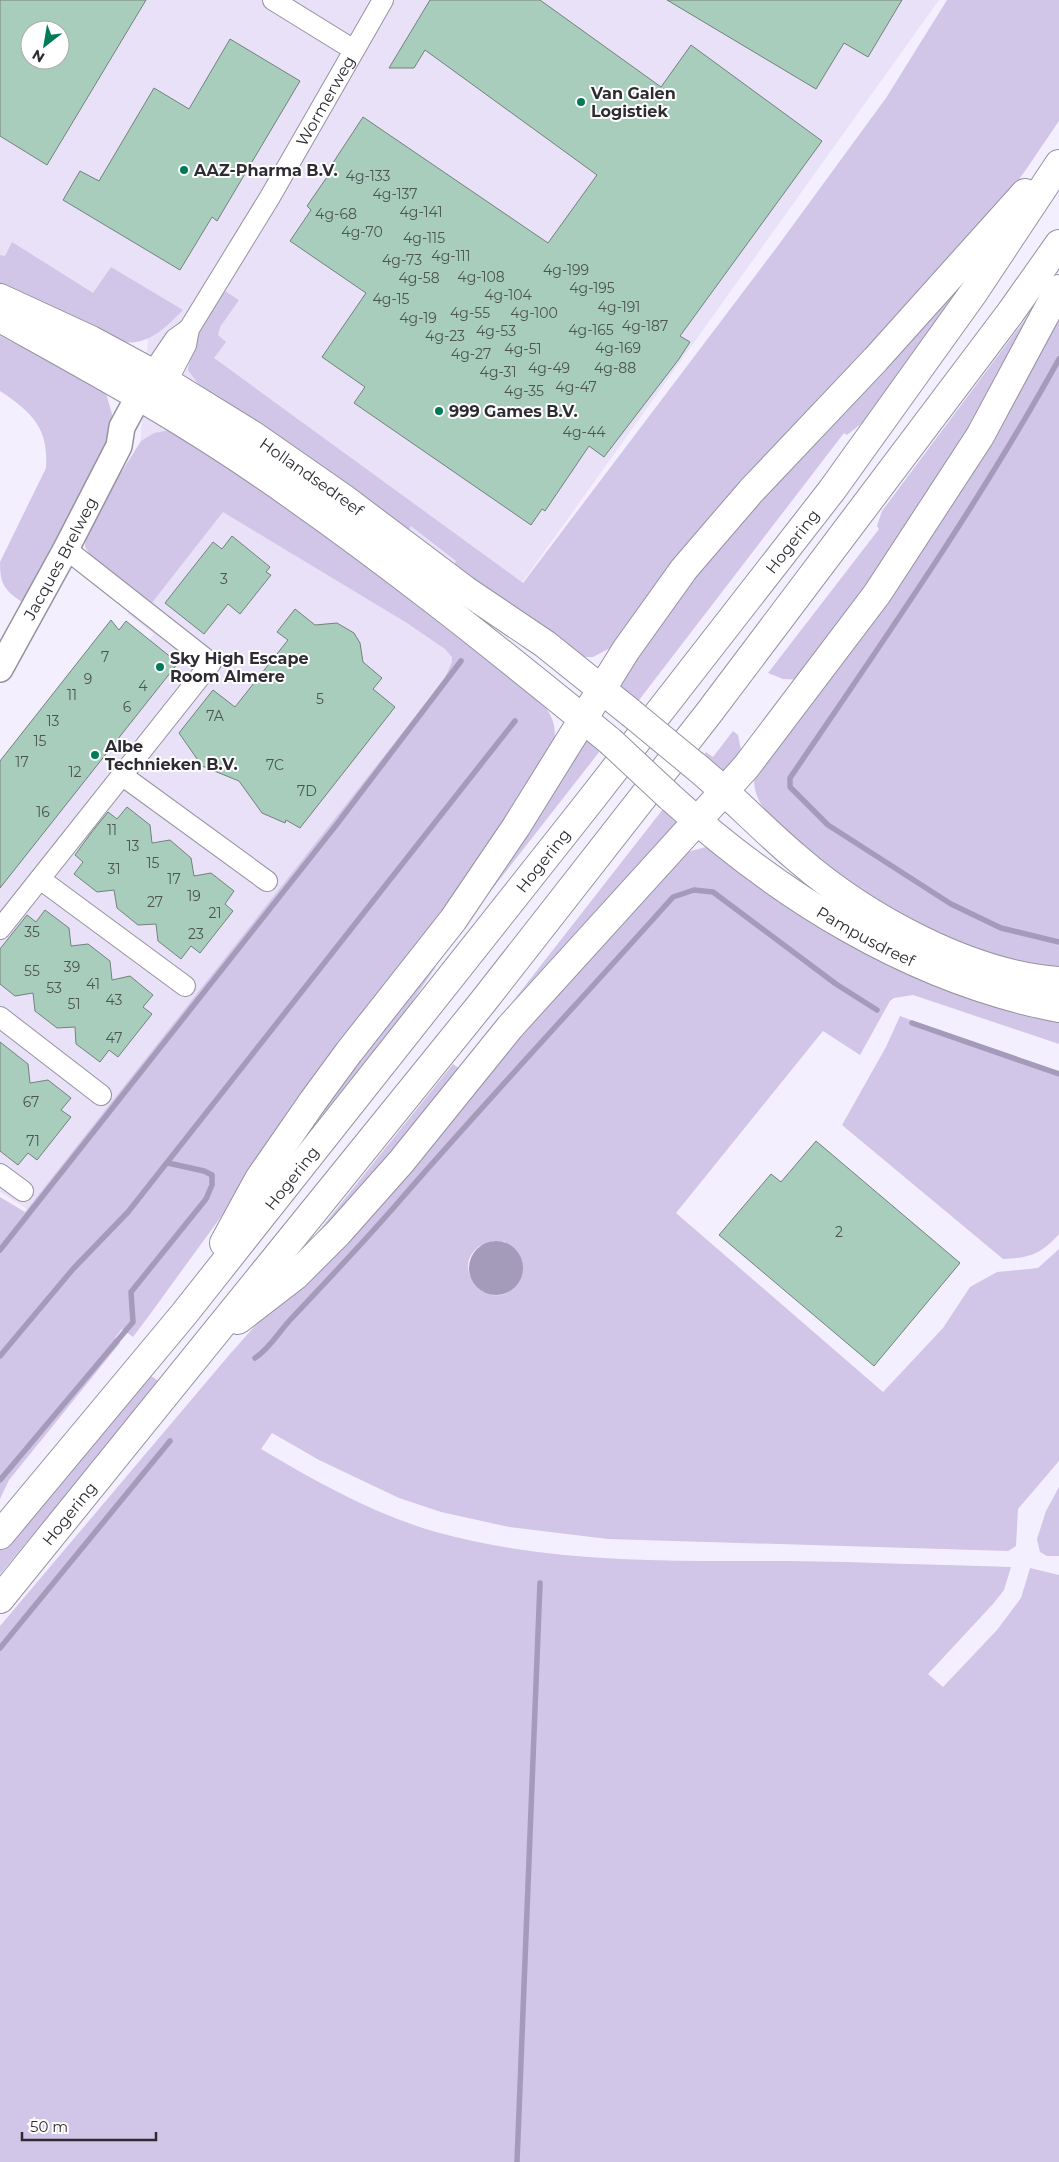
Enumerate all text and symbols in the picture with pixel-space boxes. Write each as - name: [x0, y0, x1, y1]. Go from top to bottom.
- north arrow: [20, 20, 70, 70]
- text: N: [29, 46, 48, 67]
- street label: Wormerweg: [292, 52, 359, 150]
- place label: Van Galen Logistiek: [590, 84, 676, 121]
- marker: Van Galen Logistiek: [575, 96, 587, 108]
- place label: AAZ-Pharma B.V.: [193, 161, 338, 180]
- marker: AAZ-Pharma B.V.: [178, 164, 190, 176]
- house number: 4g-133: [346, 167, 391, 185]
- house number: 4g-137: [372, 185, 418, 203]
- house number: 4g-141: [399, 203, 443, 221]
- house number: 4g-68: [315, 205, 357, 223]
- house number: 4g-70: [341, 223, 383, 241]
- house number: 4g-115: [403, 229, 445, 247]
- house number: 4g-111: [431, 247, 471, 265]
- house number: 4g-73: [382, 251, 422, 269]
- house number: 4g-199: [543, 261, 589, 279]
- house number: 4g-108: [457, 268, 505, 286]
- house number: 4g-58: [398, 269, 440, 287]
- house number: 4g-195: [569, 279, 615, 297]
- house number: 4g-104: [484, 286, 533, 304]
- house number: 4g-15: [372, 290, 410, 308]
- house number: 4g-191: [598, 298, 640, 316]
- house number: 4g-55: [450, 304, 490, 322]
- house number: 4g-100: [510, 304, 558, 322]
- house number: 4g-19: [399, 309, 437, 327]
- house number: 4g-187: [622, 317, 668, 335]
- house number: 4g-165: [568, 321, 614, 339]
- house number: 4g-53: [476, 322, 516, 340]
- house number: 4g-23: [425, 327, 465, 345]
- house number: 4g-169: [595, 339, 641, 357]
- house number: 4g-51: [504, 340, 542, 358]
- house number: 4g-27: [451, 345, 491, 363]
- house number: 4g-49: [528, 359, 570, 377]
- house number: 4g-88: [594, 359, 636, 377]
- house number: 4g-31: [479, 363, 517, 381]
- house number: 4g-47: [555, 378, 597, 396]
- house number: 4g-35: [504, 382, 544, 400]
- place label: 999 Games B.V.: [449, 402, 578, 421]
- marker: 999 Games B.V.: [433, 405, 445, 417]
- house number: 4g-44: [563, 423, 606, 441]
- street label: Hollandsedreef: [256, 434, 367, 520]
- street label: Jacques Brelweg: [19, 494, 101, 624]
- street label: Hogering: [762, 506, 823, 577]
- house number: 3: [220, 570, 228, 588]
- house number: 7: [101, 648, 109, 666]
- place label: Sky High Escape Room Almere: [170, 649, 309, 686]
- marker: Sky High Escape Room Almere: [154, 661, 166, 673]
- house number: 9: [84, 670, 92, 688]
- house number: 4: [138, 677, 148, 695]
- house number: 11: [67, 686, 77, 704]
- house number: 5: [316, 690, 324, 708]
- house number: 6: [123, 698, 132, 716]
- house number: 7A: [206, 707, 225, 725]
- house number: 13: [47, 712, 60, 730]
- house number: 15: [34, 732, 47, 750]
- place label: Albe Technieken B.V.: [104, 737, 238, 774]
- marker: Albe Technieken B.V.: [89, 749, 101, 761]
- house number: 17: [15, 753, 29, 771]
- house number: 7C: [266, 756, 284, 774]
- house number: 12: [68, 763, 82, 781]
- house number: 7D: [297, 782, 317, 800]
- house number: 16: [36, 803, 50, 821]
- house number: 11: [107, 821, 117, 839]
- street label: Hogering: [512, 825, 574, 896]
- house number: 13: [127, 837, 140, 855]
- house number: 15: [147, 854, 160, 872]
- house number: 31: [108, 860, 120, 878]
- house number: 17: [167, 870, 181, 888]
- house number: 19: [187, 887, 201, 905]
- house number: 27: [147, 893, 163, 911]
- street label: Pampusdreef: [813, 902, 918, 971]
- house number: 21: [208, 904, 222, 922]
- house number: 35: [24, 923, 40, 941]
- house number: 23: [188, 925, 204, 943]
- house number: 39: [64, 958, 80, 976]
- house number: 55: [24, 962, 40, 980]
- house number: 41: [86, 975, 100, 993]
- house number: 53: [46, 979, 62, 997]
- house number: 43: [106, 991, 123, 1009]
- house number: 51: [68, 995, 80, 1013]
- house number: 47: [106, 1029, 122, 1047]
- house number: 67: [23, 1093, 39, 1111]
- house number: 71: [26, 1132, 40, 1150]
- street label: Hogering: [261, 1143, 323, 1214]
- house number: 2: [835, 1223, 843, 1241]
- street label: Hogering: [38, 1478, 101, 1549]
- scale bar: [22, 2110, 156, 2142]
- text: 50 m: [30, 2117, 68, 2136]

